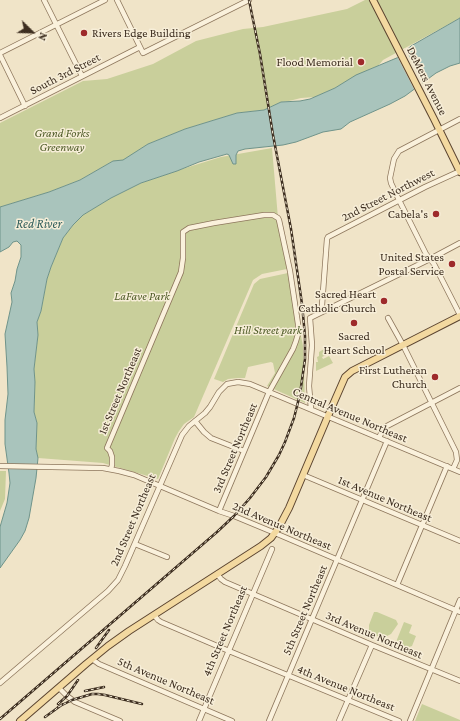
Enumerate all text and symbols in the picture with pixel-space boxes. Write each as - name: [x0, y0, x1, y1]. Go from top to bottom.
- north arrow: [12, 12, 52, 52]
- place label: Rivers Edge Building: [92, 26, 191, 40]
- marker: Rivers Edge Building: [79, 28, 89, 38]
- text: N: [36, 31, 50, 42]
- street label: DeMers Avenue: [404, 44, 450, 118]
- street label: South 3rd Street: [27, 50, 103, 98]
- place label: Flood Memorial: [276, 55, 353, 69]
- marker: Flood Memorial: [356, 57, 366, 67]
- park label: Grand Forks Greenway: [35, 126, 89, 154]
- street label: 2nd Street Northwest: [339, 165, 437, 225]
- place label: Cabela's: [388, 207, 428, 221]
- marker: Cabela's: [431, 209, 441, 219]
- water label: Red River: [16, 216, 62, 232]
- place label: United States Postal Service: [379, 250, 444, 278]
- marker: United States Postal Service: [447, 259, 457, 269]
- place label: Sacred Heart Catholic Church: [298, 287, 376, 315]
- park label: LaFave Park: [114, 289, 170, 303]
- marker: Sacred Heart Catholic Church: [379, 296, 389, 306]
- marker: Sacred Heart School: [349, 318, 359, 328]
- park label: Hill Street park: [234, 323, 302, 337]
- place label: Sacred Heart School: [323, 329, 385, 357]
- street label: 1st Street Northeast: [95, 345, 145, 437]
- place label: First Lutheran Church: [359, 363, 427, 391]
- marker: First Lutheran Church: [430, 372, 440, 382]
- street label: Central Avenue Northeast: [290, 384, 410, 446]
- street label: 3rd Street Northeast: [210, 401, 260, 495]
- street label: 2nd Street Northeast: [107, 472, 159, 568]
- street label: 1st Avenue Northeast: [336, 473, 434, 525]
- street label: 2nd Avenue Northeast: [230, 499, 334, 553]
- street label: 5th Street Northeast: [280, 563, 330, 657]
- street label: 4th Street Northeast: [199, 583, 251, 679]
- street label: 3rd Avenue Northeast: [323, 608, 425, 662]
- street label: 5th Avenue Northeast: [115, 654, 217, 708]
- street label: 4th Avenue Northeast: [295, 662, 397, 714]

